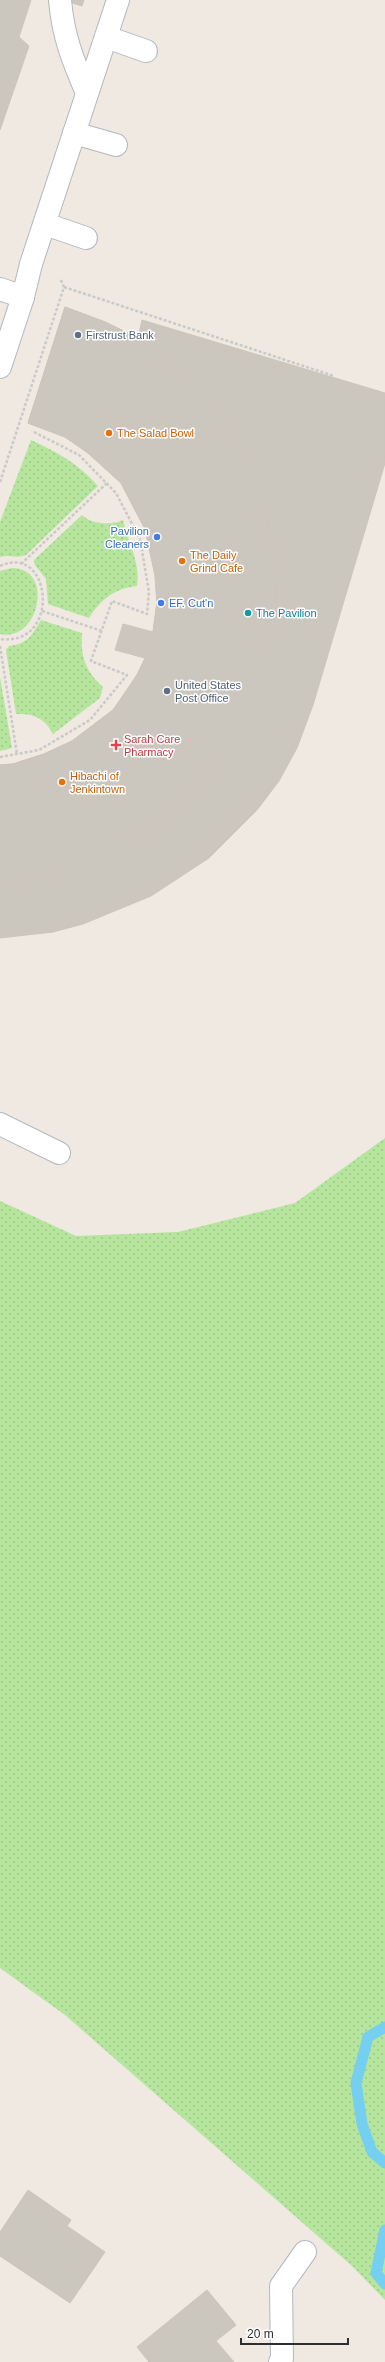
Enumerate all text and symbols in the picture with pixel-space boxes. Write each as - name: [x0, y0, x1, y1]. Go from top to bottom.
- place label: Firstrust Bank: [86, 329, 154, 341]
- marker: Firstrust Bank: [73, 330, 83, 340]
- place label: The Salad Bowl: [117, 427, 194, 439]
- marker: The Salad Bowl: [104, 428, 114, 438]
- place label: Pavilion Cleaners: [105, 525, 149, 550]
- marker: Pavilion Cleaners: [152, 532, 162, 542]
- place label: The Daily Grind Cafe: [190, 549, 243, 574]
- marker: The Daily Grind Cafe: [177, 556, 187, 566]
- place label: EF. Cut'n: [169, 597, 213, 609]
- marker: EF. Cut'n: [156, 598, 166, 608]
- place label: The Pavilion: [256, 607, 317, 619]
- marker: The Pavilion: [243, 608, 253, 618]
- place label: United States Post Office: [175, 679, 242, 704]
- marker: United States Post Office: [162, 686, 172, 696]
- place label: Sarah Care Pharmacy: [124, 733, 180, 758]
- marker: Sarah Care Pharmacy: [111, 740, 121, 750]
- place label: Hibachi of Jenkintown: [70, 770, 125, 795]
- marker: Hibachi of Jenkintown: [57, 777, 67, 787]
- scale bar: [241, 2320, 348, 2346]
- text: 20 m: [247, 2327, 274, 2341]

